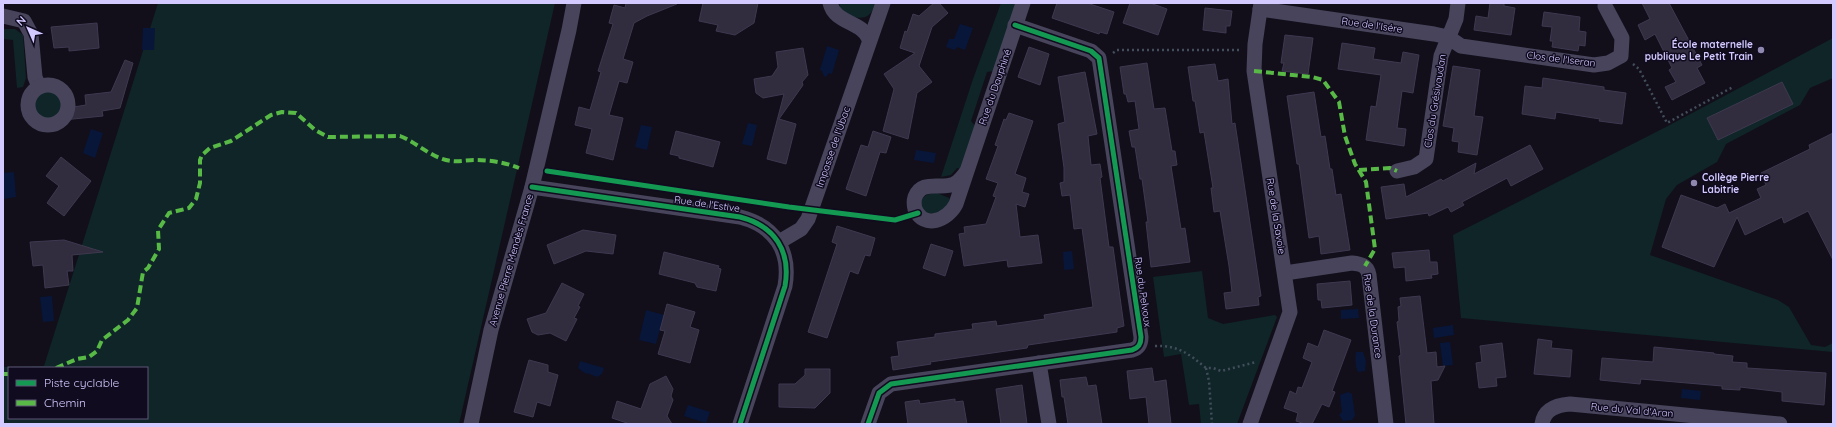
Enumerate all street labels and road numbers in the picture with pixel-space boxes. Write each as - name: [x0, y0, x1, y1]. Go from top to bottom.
- street label: Rue de l'Isére: [1341, 14, 1404, 36]
- street label: Rue du Dauphiné: [976, 47, 1014, 127]
- street label: Clos de l'Iseran: [1526, 48, 1596, 70]
- street label: Clos du Grésivaudan: [1421, 53, 1449, 149]
- street label: Impasse de l'Ubac: [813, 105, 853, 189]
- street label: Rue de la Savoie: [1264, 177, 1288, 255]
- street label: Avenue Pierre Mendès France: [486, 192, 536, 328]
- street label: Rue de l'Estive: [673, 193, 741, 215]
- street label: Rue du Pelvoux: [1132, 256, 1154, 328]
- street label: Rue de la Durance: [1361, 273, 1385, 360]
- street label: Rue du Val d'Aran: [1590, 400, 1674, 420]

